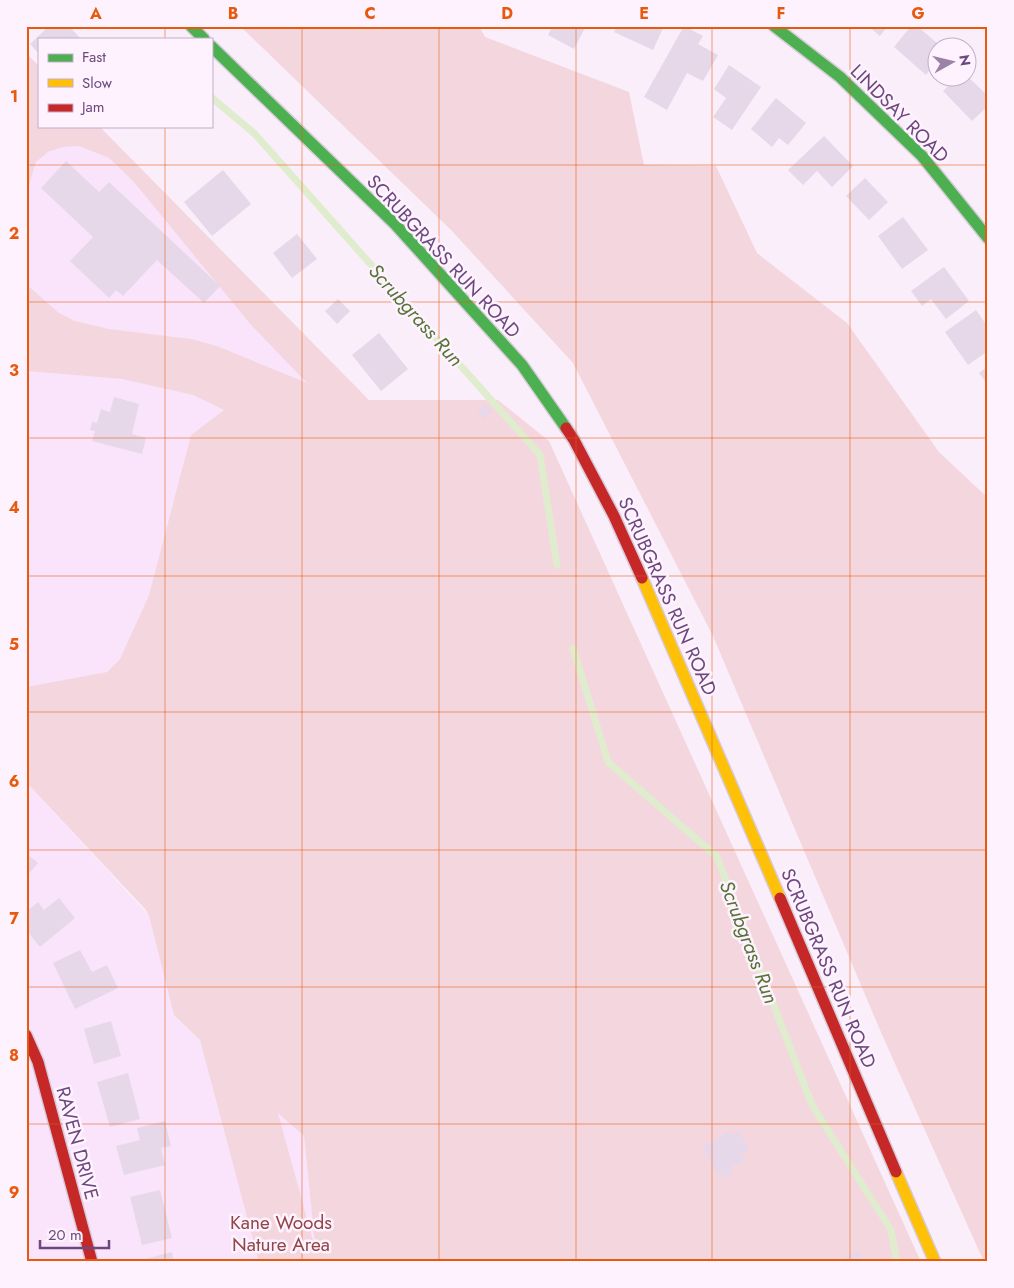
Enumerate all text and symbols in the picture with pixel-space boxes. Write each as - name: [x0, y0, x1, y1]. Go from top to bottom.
- text: A: [89, 2, 102, 25]
- text: B: [228, 2, 238, 25]
- text: C: [364, 2, 376, 25]
- text: D: [501, 2, 513, 25]
- text: E: [639, 2, 649, 25]
- text: F: [777, 2, 785, 25]
- text: G: [911, 2, 925, 25]
- legend: [38, 38, 212, 128]
- north arrow: [926, 38, 976, 88]
- text: Fast: [82, 46, 106, 68]
- text: N: [954, 53, 976, 67]
- street label: LINDSAY ROAD: [844, 58, 955, 169]
- text: Slow: [82, 72, 113, 94]
- text: 1: [10, 85, 18, 108]
- text: Jam: [80, 96, 105, 118]
- street label: SCRUBGRASS RUN ROAD: [361, 169, 527, 344]
- text: 2: [9, 222, 19, 245]
- water label: Scrubgrass Run: [362, 258, 470, 373]
- text: 3: [9, 359, 19, 382]
- street label: SCRUBGRASS RUN ROAD: [612, 493, 724, 700]
- text: 4: [8, 496, 20, 519]
- text: 5: [9, 633, 19, 656]
- text: 6: [9, 770, 19, 793]
- street label: SCRUBGRASS RUN ROAD: [774, 864, 883, 1072]
- water label: Scrubgrass Run: [712, 877, 785, 1008]
- text: 7: [9, 907, 19, 930]
- text: 8: [9, 1044, 19, 1067]
- street label: RAVEN DRIVE: [49, 1084, 106, 1203]
- text: 9: [9, 1181, 19, 1204]
- park label: Kane Woods Nature Area: [230, 1209, 332, 1258]
- scale bar: [40, 1218, 109, 1250]
- text: 20 m: [48, 1224, 82, 1246]

